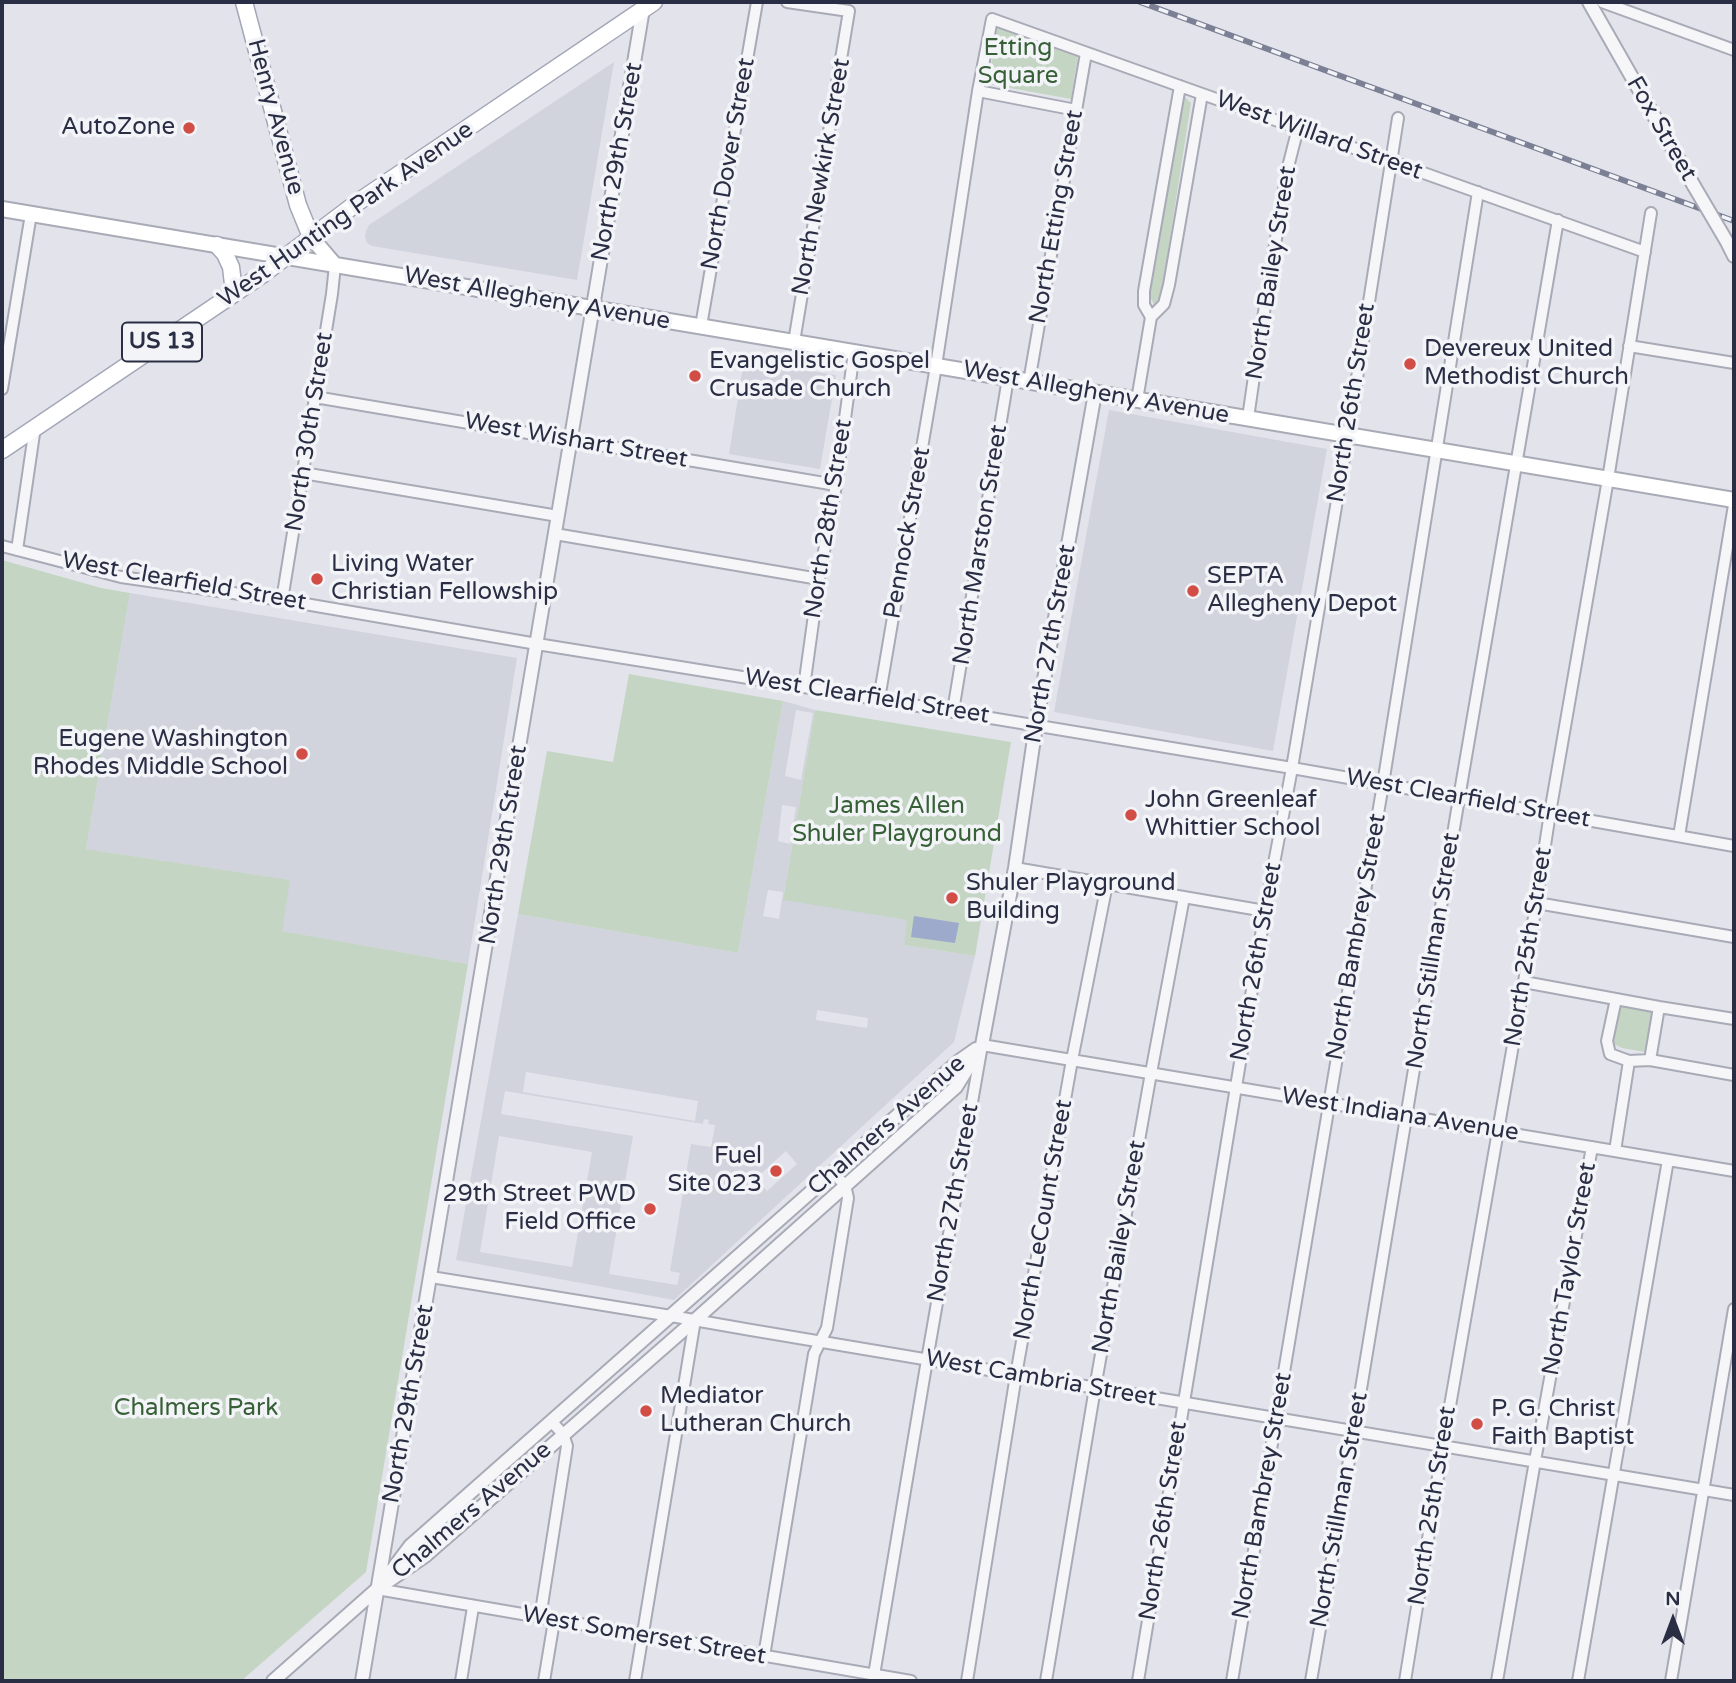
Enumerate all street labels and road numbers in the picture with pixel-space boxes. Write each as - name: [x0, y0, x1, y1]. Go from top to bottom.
- street label: Henry Avenue: [240, 36, 310, 198]
- street label: North Dover Street: [696, 56, 762, 272]
- street label: North Newkirk Street: [787, 56, 857, 298]
- street label: North 29th Street: [586, 60, 650, 264]
- street label: Fox Street: [1620, 72, 1702, 186]
- street label: West Willard Street: [1212, 85, 1426, 187]
- street label: North Etting Street: [1024, 108, 1090, 326]
- street label: West Hunting Park Avenue: [213, 116, 479, 314]
- street label: North Bailey Street: [1241, 164, 1303, 382]
- street label: West Allegheny Avenue: [402, 261, 672, 337]
- street label: North 26th Street: [1322, 301, 1382, 505]
- road number: US 13: [122, 322, 202, 362]
- street label: North 30th Street: [280, 330, 340, 534]
- street label: West Allegheny Avenue: [961, 355, 1231, 431]
- street label: West Wishart Street: [462, 407, 690, 475]
- street label: North 28th Street: [799, 417, 859, 621]
- street label: North Marston Street: [948, 423, 1014, 667]
- street label: Pennock Street: [879, 445, 937, 621]
- street label: North 27th Street: [1019, 542, 1083, 746]
- street label: West Clearfield Street: [60, 546, 308, 618]
- street label: West Clearfield Street: [743, 663, 991, 731]
- street label: North 29th Street: [474, 743, 534, 947]
- street label: West Clearfield Street: [1344, 763, 1592, 835]
- street label: North Bambrey Street: [1321, 811, 1393, 1063]
- street label: North Stillman Street: [1401, 831, 1467, 1071]
- street label: North 25th Street: [1499, 845, 1559, 1049]
- street label: North 26th Street: [1225, 860, 1289, 1064]
- street label: Chalmers Avenue: [802, 1050, 972, 1202]
- street label: West Indiana Avenue: [1279, 1082, 1521, 1148]
- street label: North LeCount Street: [1009, 1097, 1079, 1343]
- street label: North 27th Street: [922, 1101, 986, 1305]
- street label: North Bailey Street: [1087, 1138, 1153, 1356]
- street label: North Taylor Street: [1537, 1160, 1603, 1378]
- street label: North 29th Street: [377, 1302, 441, 1506]
- street label: West Cambria Street: [923, 1344, 1159, 1414]
- street label: North Bambrey Street: [1227, 1370, 1299, 1622]
- street label: North Stillman Street: [1305, 1390, 1375, 1630]
- street label: North 25th Street: [1403, 1404, 1463, 1608]
- street label: North 26th Street: [1134, 1419, 1194, 1623]
- street label: Chalmers Avenue: [386, 1436, 558, 1586]
- street label: West Somerset Street: [520, 1600, 768, 1672]

